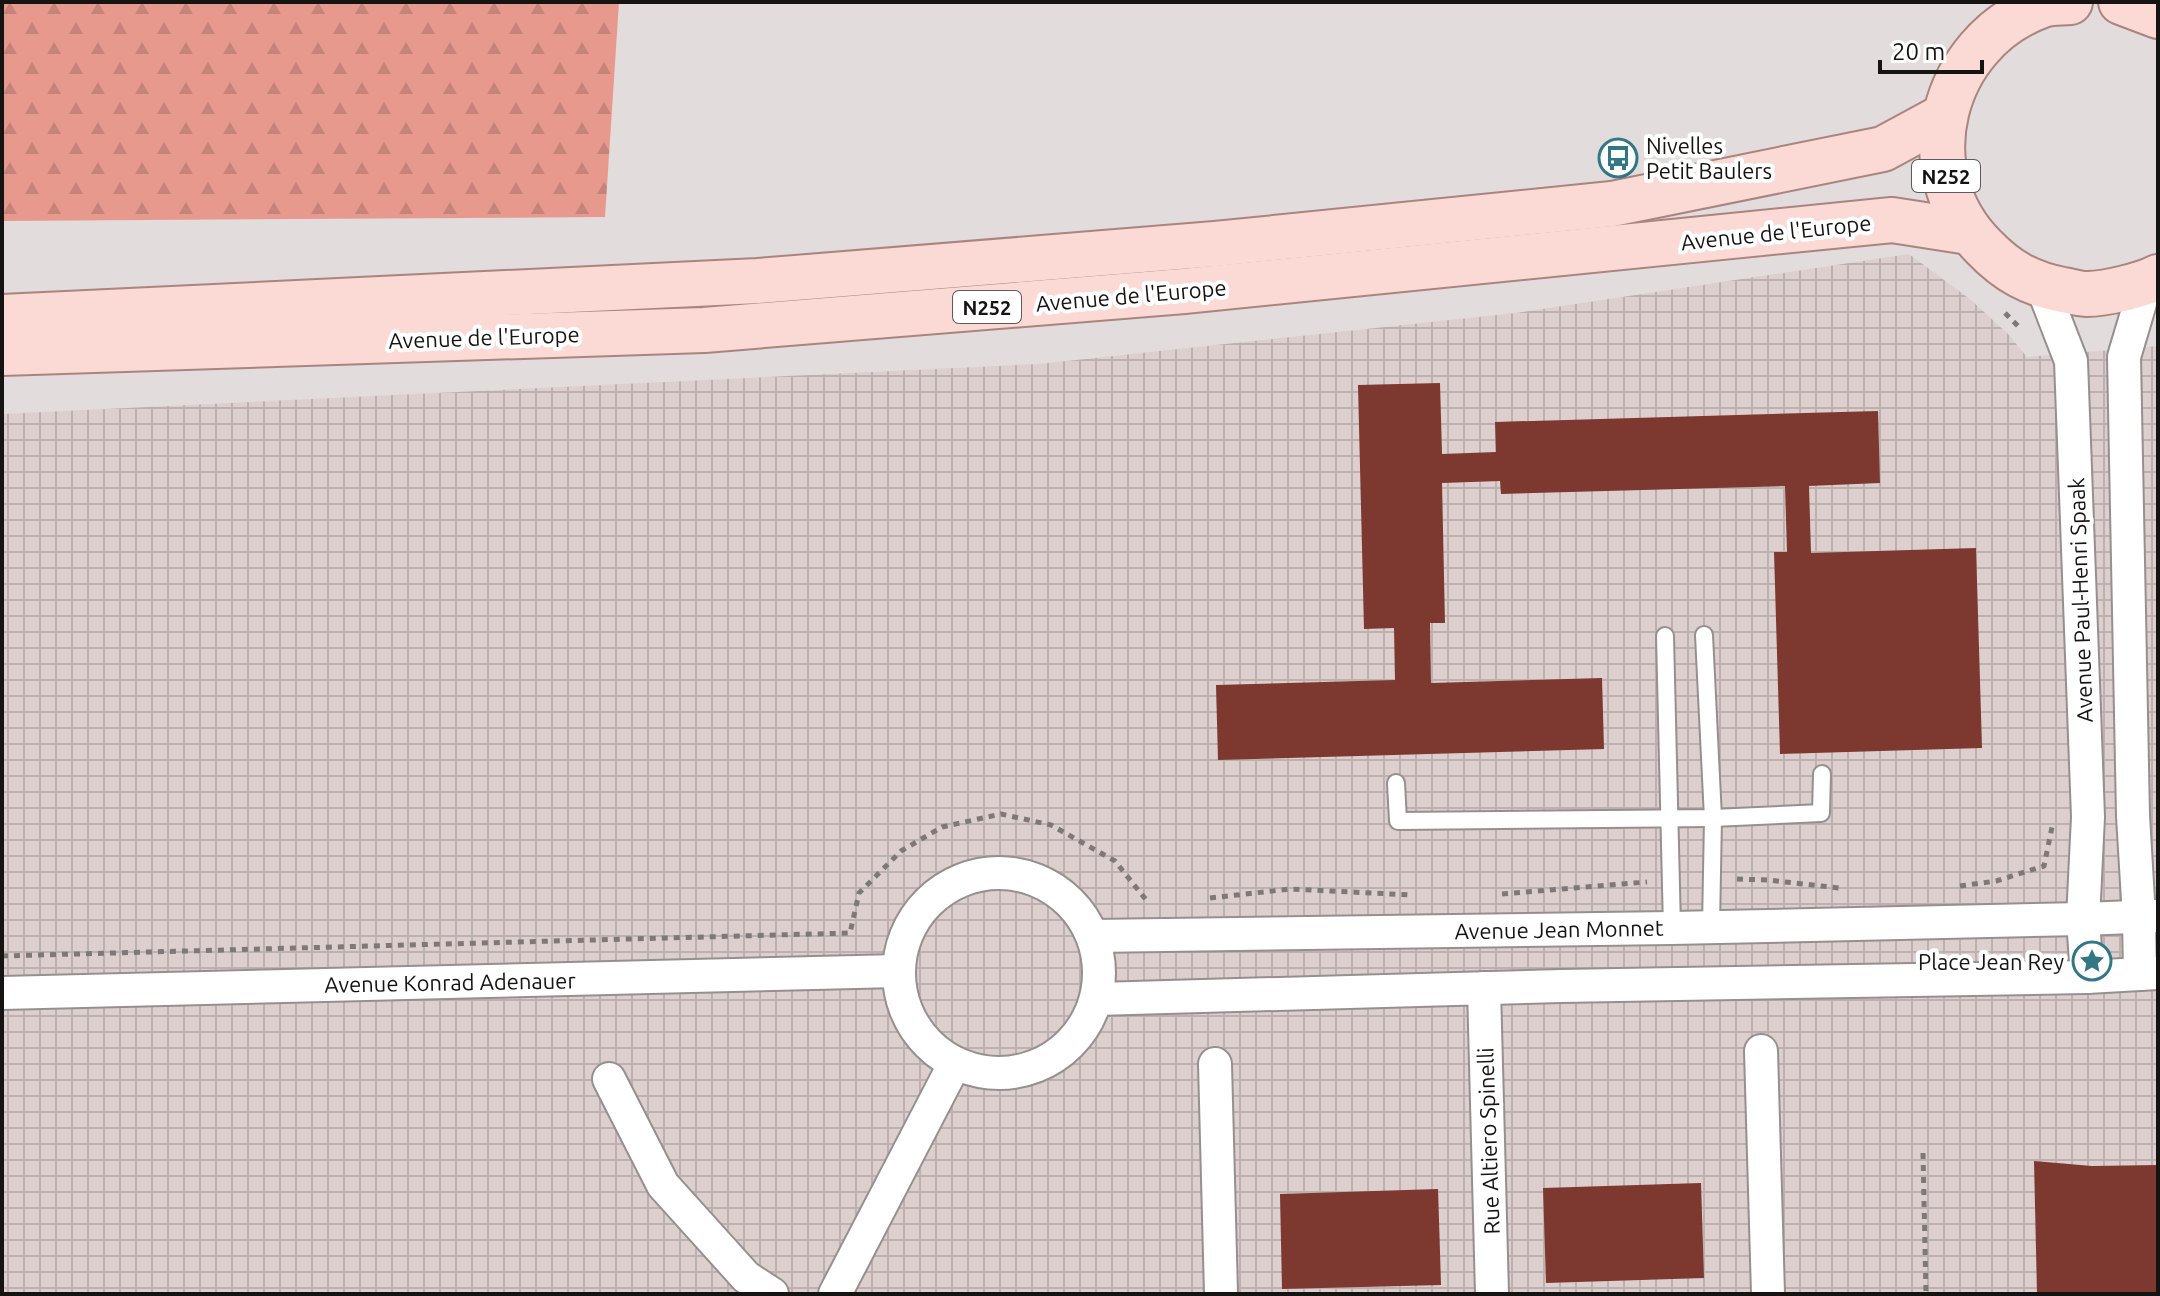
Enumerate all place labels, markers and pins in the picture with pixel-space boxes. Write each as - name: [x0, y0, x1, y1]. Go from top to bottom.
- place label: Nivelles Petit Baulers: [1646, 133, 1772, 183]
- bus stop icon: Nivelles Petit Baulers: [1597, 137, 1639, 179]
- place icon: Place Jean Rey: [2071, 940, 2113, 982]
- place label: Place Jean Rey: [1918, 949, 2064, 974]

